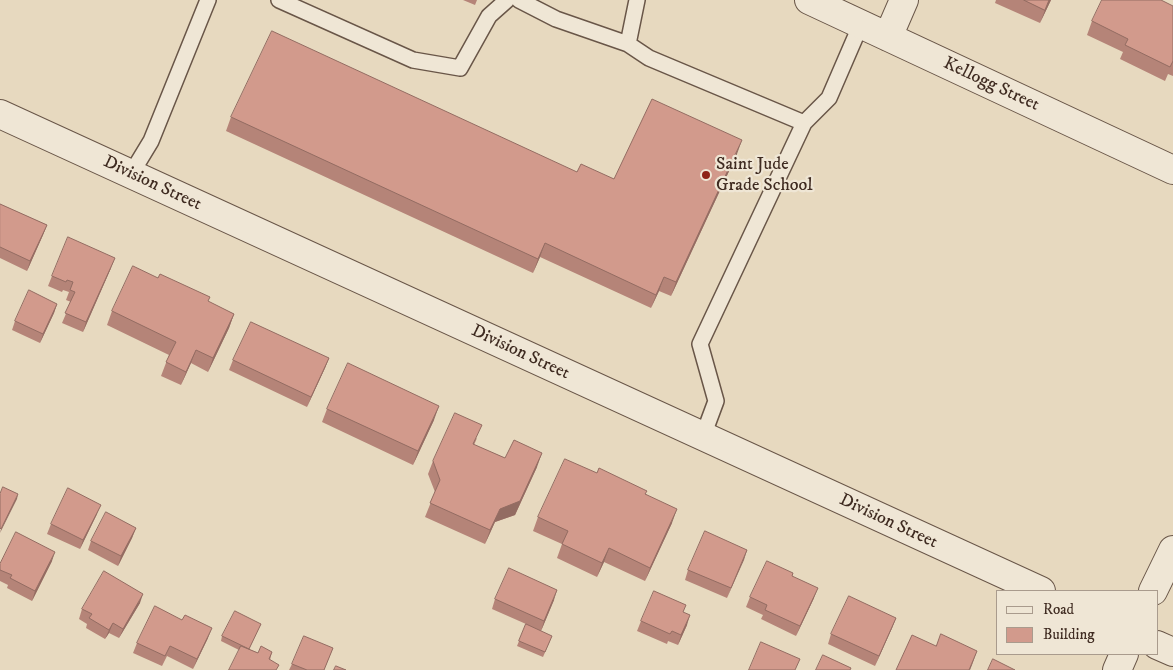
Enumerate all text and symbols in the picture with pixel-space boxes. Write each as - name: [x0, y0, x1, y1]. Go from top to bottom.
- street label: Kellogg Street: [940, 53, 1042, 117]
- street label: Division Street: [99, 152, 205, 216]
- place label: Saint Jude Grade School: [716, 154, 813, 196]
- marker: Saint Jude Grade School: [700, 169, 712, 181]
- street label: Division Street: [467, 321, 573, 385]
- street label: Division Street: [835, 490, 941, 554]
- legend: [996, 590, 1158, 655]
- text: Road: [1043, 600, 1074, 619]
- text: Building: [1043, 625, 1095, 644]

